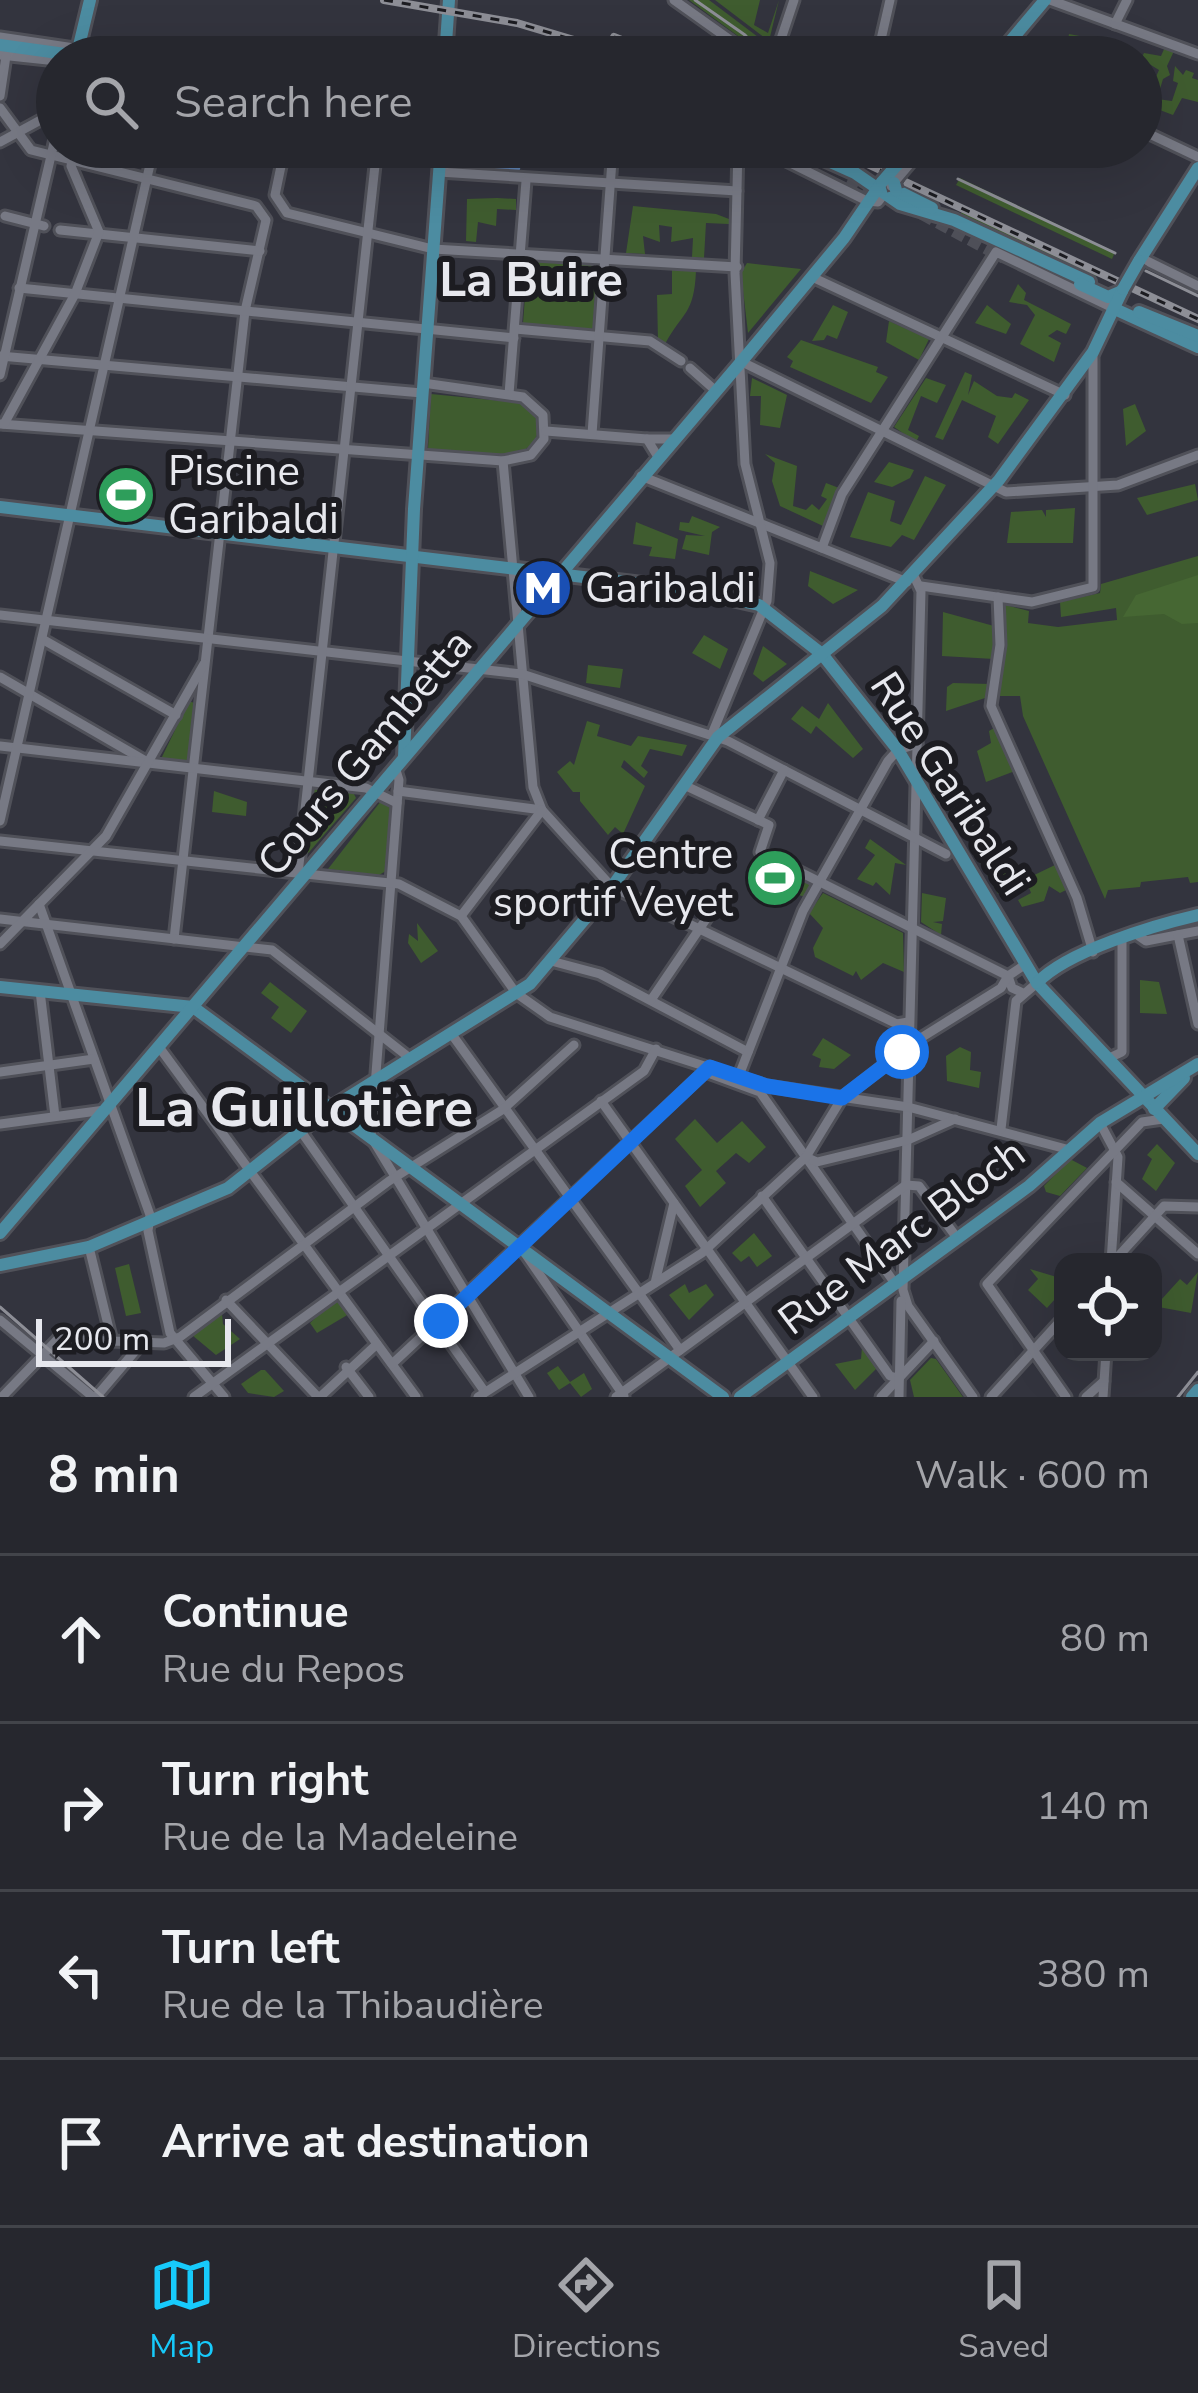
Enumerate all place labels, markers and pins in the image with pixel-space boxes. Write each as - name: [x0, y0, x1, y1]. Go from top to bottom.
- place label: Piscine Garibaldi: [168, 443, 339, 548]
- sports icon: Piscine Garibaldi: [95, 464, 157, 526]
- metro station icon: Garibaldi: [512, 557, 574, 619]
- place label: Garibaldi: [585, 560, 756, 617]
- place label: Centre sportif Veyet: [493, 826, 733, 931]
- sports icon: Centre sportif Veyet: [744, 847, 806, 909]

